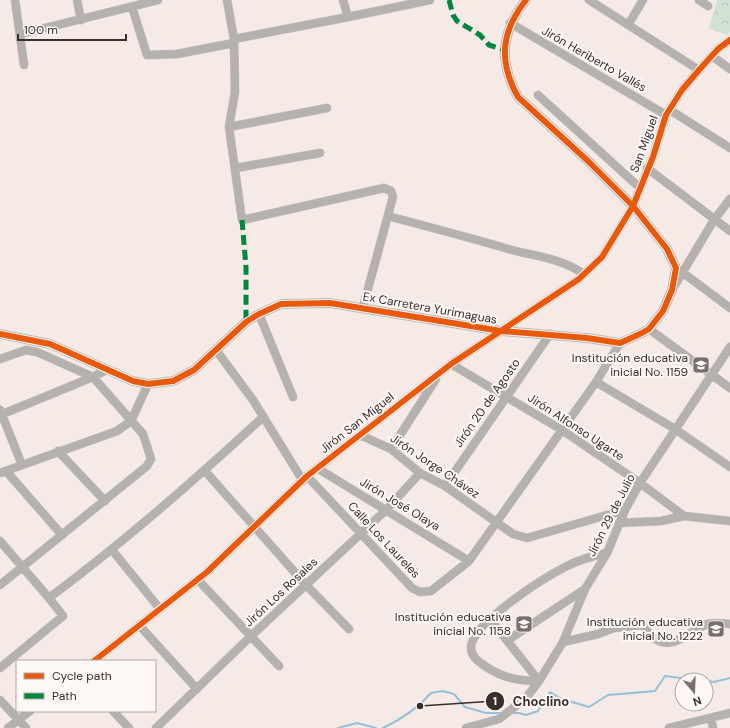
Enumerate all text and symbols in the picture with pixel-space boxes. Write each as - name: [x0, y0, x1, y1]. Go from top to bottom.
- scale bar: [18, 16, 126, 42]
- text: 100 m: [24, 22, 58, 38]
- street label: Jirón Heriberto Vallés: [539, 22, 649, 96]
- street label: San Miguel: [626, 113, 662, 175]
- street label: Ex Carretera Yurimaguas: [362, 288, 498, 328]
- place label: Institución educativa inicial No. 1159: [572, 350, 688, 380]
- street label: Jirón 20 de Agosto: [450, 355, 524, 451]
- school or university icon: Institución educativa inicial No. 1159: [691, 355, 711, 375]
- street label: Jirón San Miguel: [317, 389, 397, 457]
- street label: Jirón Alfonso Ugarte: [525, 390, 627, 464]
- street label: Jirón Jorge Chávez: [387, 430, 483, 502]
- street label: Jirón 29 de Julio: [583, 471, 639, 559]
- street label: Jirón José Olaya: [357, 474, 443, 534]
- street label: Calle Los Laureles: [344, 498, 424, 582]
- street label: Jirón Los Rosales: [241, 554, 321, 630]
- place label: Institución educativa inicial No. 1158: [395, 609, 511, 639]
- school or university icon: Institución educativa inicial No. 1158: [514, 614, 534, 634]
- place label: Institución educativa inicial No. 1222: [587, 614, 703, 644]
- school or university icon: Institución educativa inicial No. 1222: [706, 619, 726, 639]
- legend: [16, 660, 156, 712]
- text: Cycle path: [52, 668, 112, 684]
- north arrow: [674, 672, 714, 712]
- text: Path: [52, 688, 77, 704]
- callout: Choclino: [485, 688, 578, 713]
- text: 1: [493, 693, 497, 709]
- text: Choclino: [513, 693, 569, 710]
- text: N: [691, 694, 703, 709]

